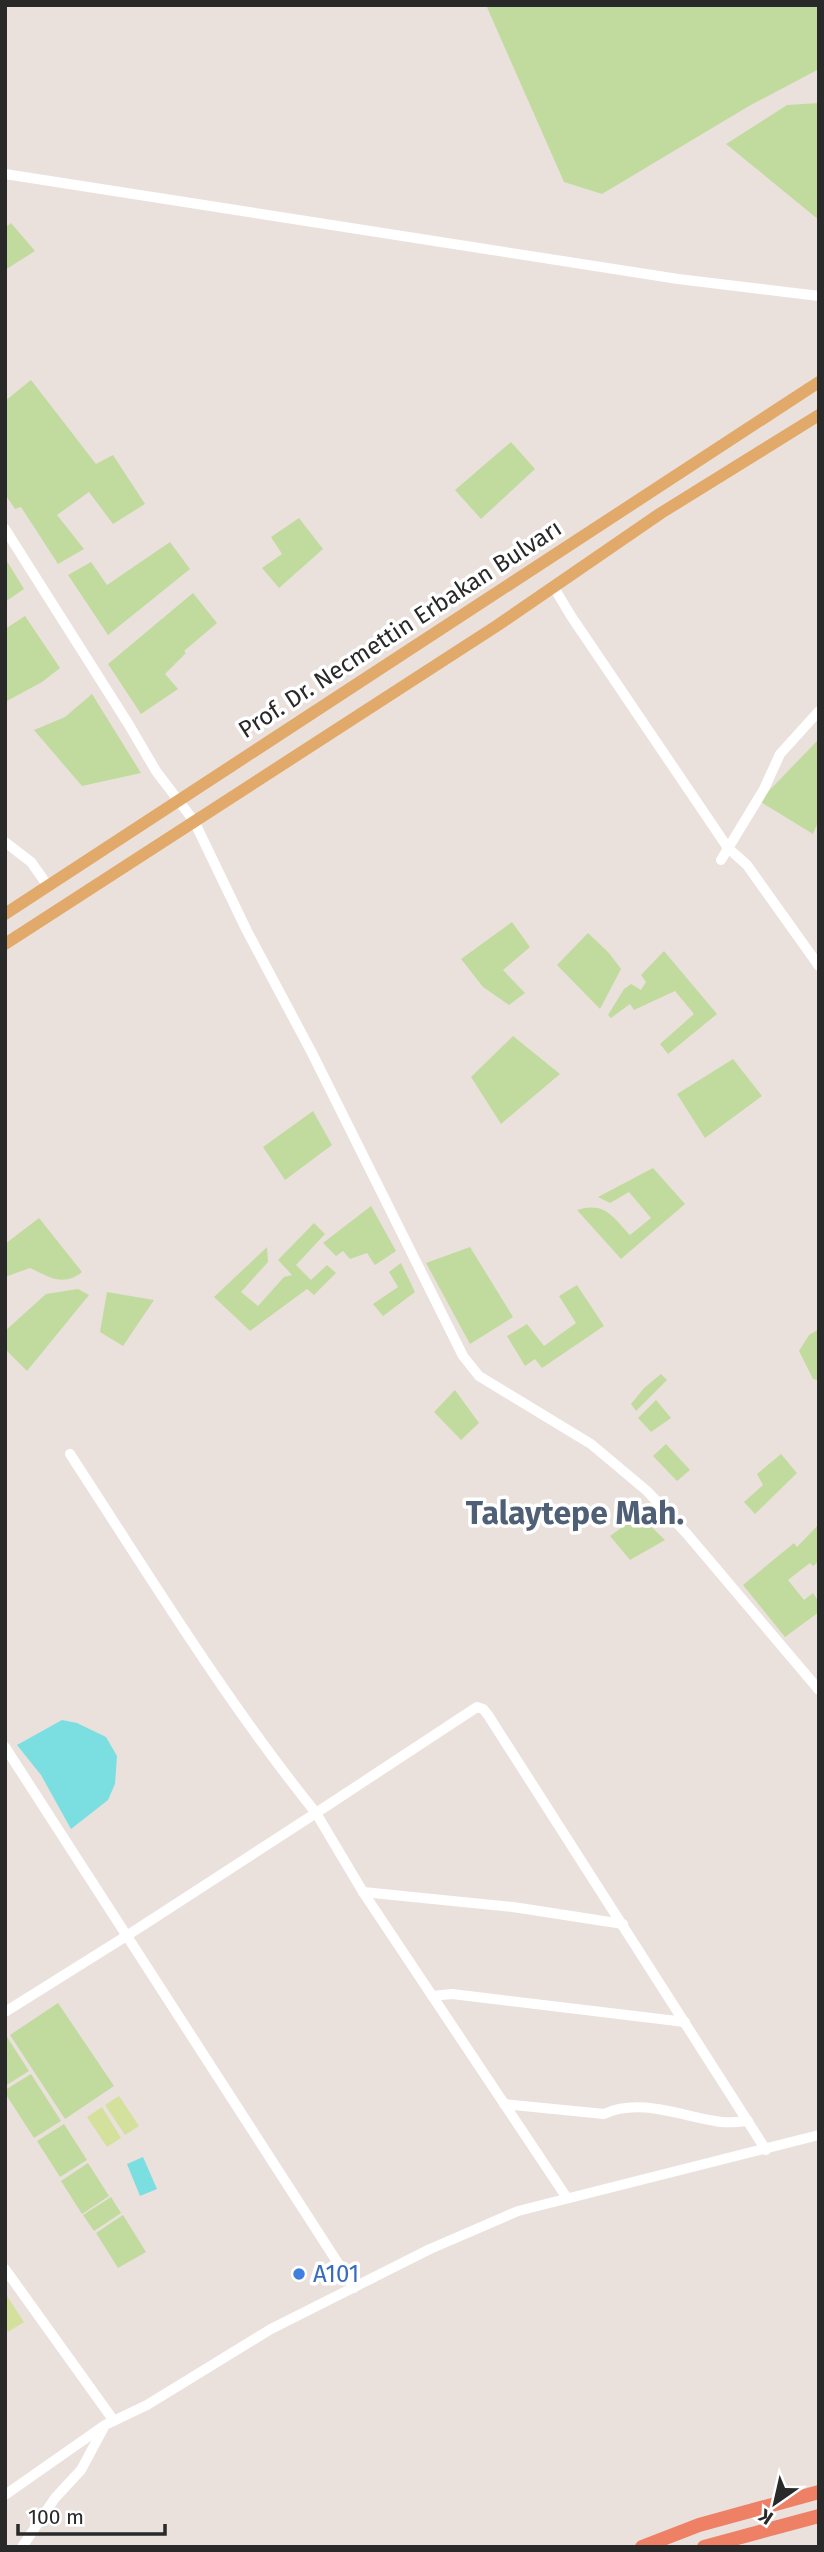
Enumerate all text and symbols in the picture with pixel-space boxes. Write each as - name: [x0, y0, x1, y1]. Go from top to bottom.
- street label: Prof. Dr. Necmettin Erbakan Bulvarı: [233, 514, 567, 744]
- district label: Talaytepe Mah.: [466, 1494, 684, 1532]
- place label: A101: [313, 2260, 359, 2288]
- marker: A101: [291, 2266, 307, 2282]
- north arrow: [740, 2468, 810, 2538]
- scale bar: [18, 2492, 164, 2536]
- text: K: [754, 2503, 777, 2530]
- text: 100 m: [28, 2504, 84, 2530]

